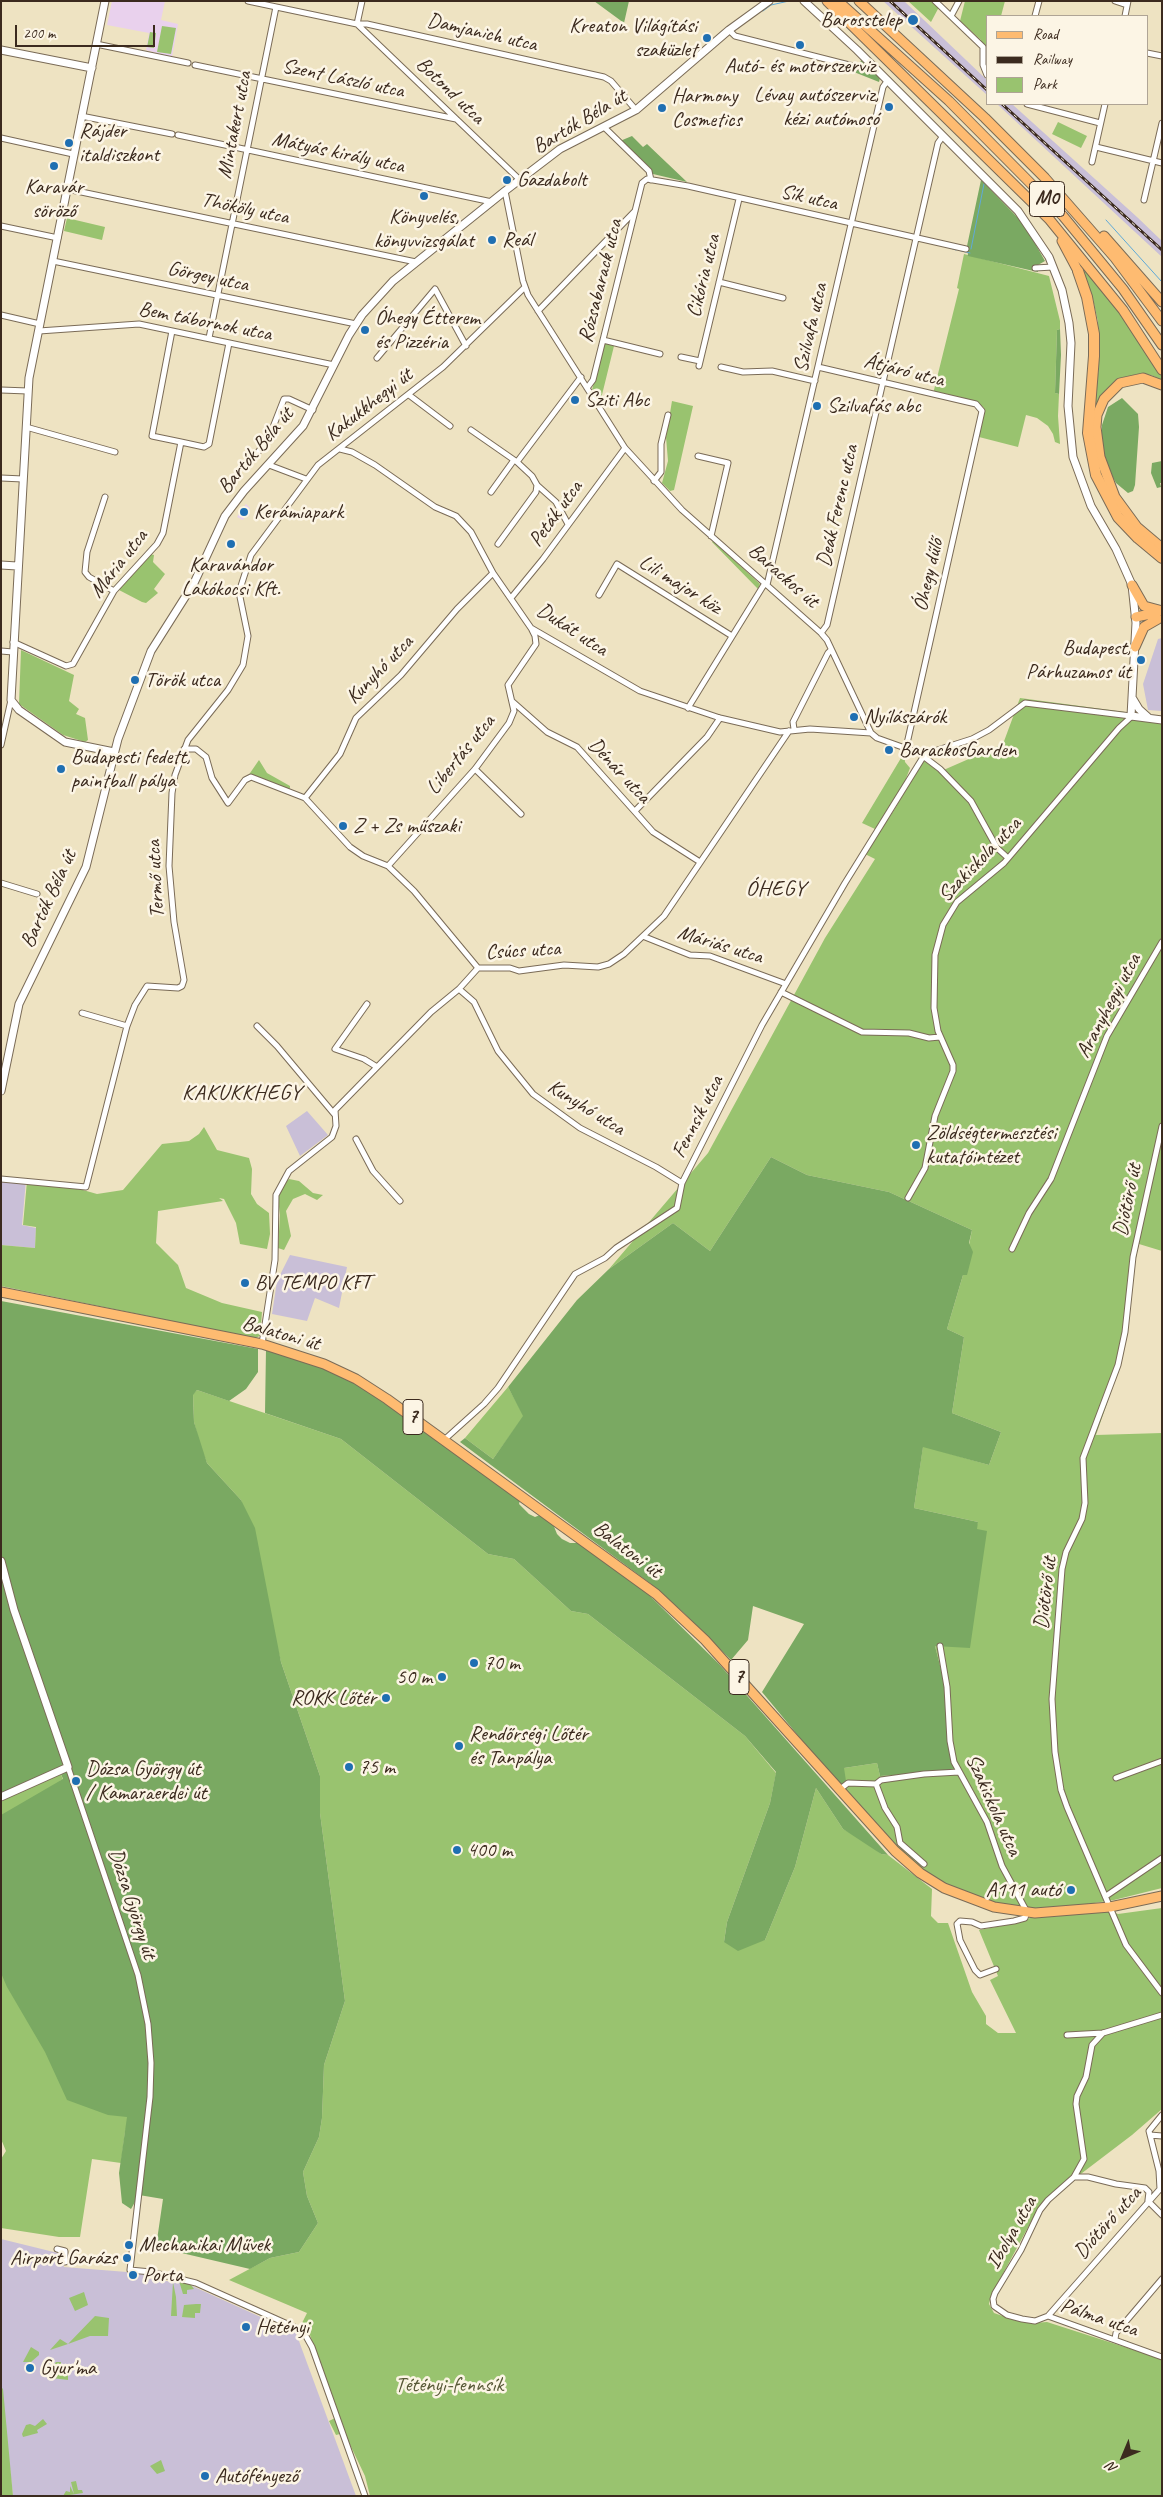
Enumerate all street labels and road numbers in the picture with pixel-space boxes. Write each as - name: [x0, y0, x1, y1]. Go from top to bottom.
- street label: Damjanich utca: [425, 8, 539, 58]
- street label: Botond utca: [410, 52, 490, 130]
- street label: Szent László utca: [280, 54, 406, 104]
- street label: Mintakert utca: [212, 69, 258, 181]
- street label: Bartók Béla út: [528, 84, 632, 160]
- street label: Mátyás király utca: [270, 127, 406, 179]
- street label: Sík utca: [778, 179, 840, 217]
- road number: M0: [1030, 182, 1064, 216]
- street label: Thököly utca: [199, 187, 291, 231]
- street label: Rózsabarack utca: [574, 217, 628, 345]
- street label: Cikória utca: [682, 232, 726, 320]
- street label: Görgey utca: [165, 256, 251, 298]
- street label: Szilvafa utca: [789, 281, 833, 375]
- street label: Bem tábornok utca: [136, 297, 274, 347]
- street label: Átjáró utca: [861, 349, 947, 393]
- street label: Kakukkhegyi út: [320, 363, 418, 447]
- street label: Bartók Béla út: [213, 403, 299, 499]
- street label: Deák Ferenc utca: [812, 443, 864, 569]
- street label: Peták utca: [524, 476, 588, 552]
- street label: Mária utca: [84, 525, 154, 603]
- street label: Óhegy dűlő: [908, 536, 950, 614]
- street label: Barackos út: [742, 538, 824, 614]
- street label: Lili major köz: [634, 550, 726, 620]
- street label: Dukát utca: [532, 598, 612, 662]
- street label: Kunyhó utca: [341, 630, 419, 710]
- street label: Libertás utca: [421, 710, 501, 800]
- street label: Dénár utca: [582, 733, 656, 809]
- street label: Szakiskola utca: [933, 812, 1027, 908]
- street label: Termő utca: [141, 839, 171, 919]
- street label: Bartók Béla út: [15, 846, 83, 952]
- street label: Máriás utca: [674, 920, 766, 970]
- street label: Csúcs utca: [485, 936, 561, 966]
- street label: Aranyhegyi utca: [1071, 950, 1147, 1062]
- street label: Fennsík utca: [667, 1071, 729, 1163]
- street label: Kunyhó utca: [543, 1074, 629, 1142]
- street label: Diótörő út: [1108, 1162, 1148, 1238]
- street label: Balatoni út: [239, 1311, 323, 1357]
- road number: 7: [403, 1400, 423, 1434]
- street label: Balatoni út: [588, 1516, 666, 1584]
- street label: Diótörő út: [1029, 1555, 1063, 1631]
- road number: 7: [729, 1660, 749, 1694]
- street label: Szakiskola utca: [959, 1750, 1027, 1860]
- street label: Dózsa György út: [102, 1846, 162, 1962]
- street label: Diótörő utca: [1069, 2182, 1147, 2264]
- street label: Ibolya utca: [981, 2192, 1043, 2274]
- street label: Pálma utca: [1057, 2293, 1141, 2343]

